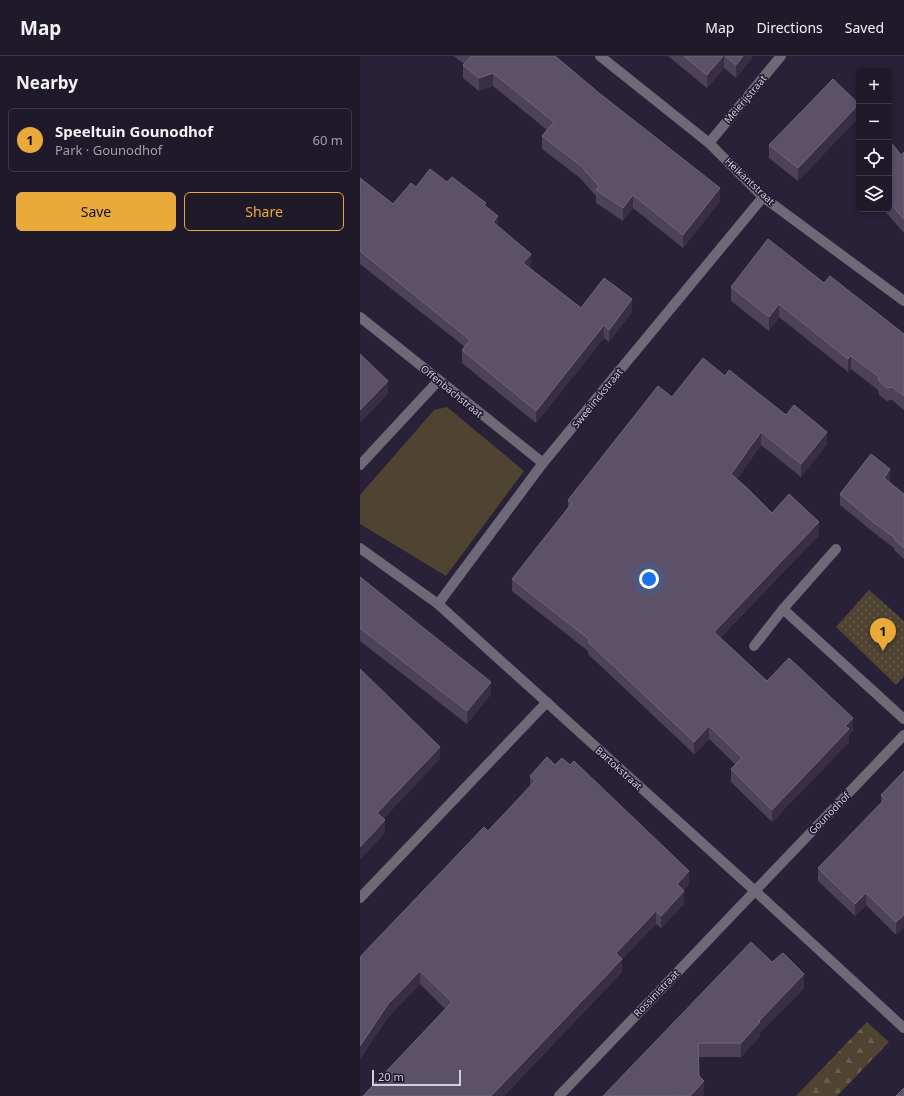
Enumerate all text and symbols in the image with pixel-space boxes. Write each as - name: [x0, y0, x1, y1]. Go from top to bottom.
- text: Map: [20, 15, 61, 41]
- text: Map: [705, 18, 734, 37]
- text: Directions: [756, 18, 823, 37]
- text: Saved: [845, 18, 884, 37]
- map controls: [856, 68, 892, 212]
- button: +: [856, 68, 892, 104]
- text: Nearby: [16, 71, 78, 94]
- street label: Meierijstraat: [721, 71, 770, 126]
- button: −: [856, 104, 892, 140]
- text: Speeltuin Gounodhof: [55, 121, 213, 141]
- text: 1: [26, 131, 34, 149]
- text: 60 m: [313, 131, 343, 149]
- button: locate: [856, 140, 892, 176]
- text: Park · Gounodhof: [55, 141, 162, 159]
- street label: Heikantstraat: [722, 154, 778, 208]
- button: layers: [856, 176, 892, 212]
- button: Save: [16, 192, 176, 231]
- button: Share: [184, 192, 344, 231]
- street label: Offenbachstraat: [418, 362, 486, 421]
- street label: Sweelinckstraat: [569, 365, 626, 431]
- your location: [639, 569, 659, 589]
- pin: 1: [870, 618, 896, 651]
- street label: Bartokstraat: [593, 743, 646, 793]
- street label: Gounodhof: [805, 788, 853, 837]
- street label: Rossinistraat: [630, 966, 682, 1020]
- scale bar: [372, 1068, 461, 1087]
- text: 20 m: [378, 1069, 404, 1084]

